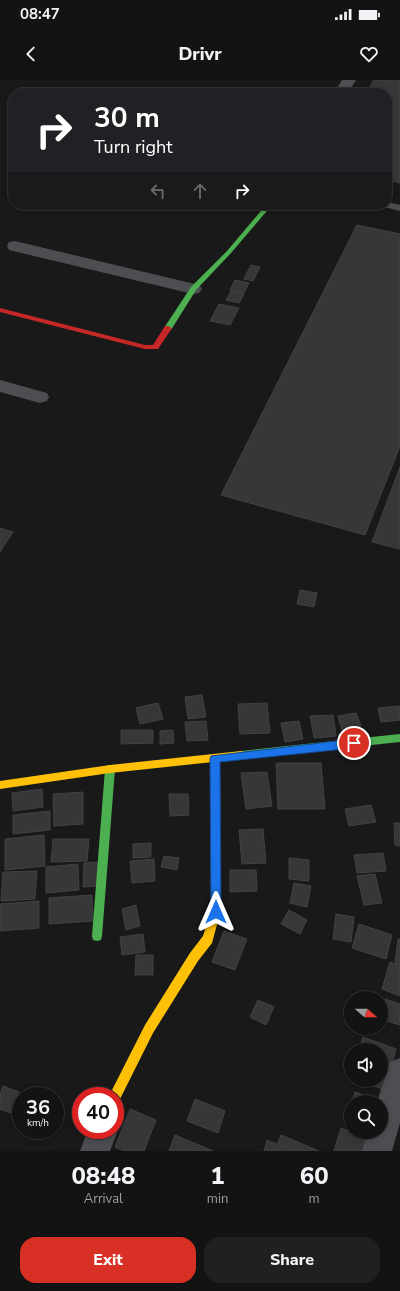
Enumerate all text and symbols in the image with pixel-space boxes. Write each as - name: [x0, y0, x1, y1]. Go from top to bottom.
- text: 08:47: [20, 4, 60, 24]
- text: Drivr: [178, 42, 222, 66]
- icon: back: [20, 43, 42, 65]
- icon: heart: [358, 43, 380, 65]
- text: 30 m: [94, 99, 160, 137]
- icon: right: [28, 104, 80, 156]
- text: Turn right: [94, 135, 173, 159]
- icon: left: [147, 180, 169, 202]
- icon: ahead: [189, 180, 211, 202]
- icon: right: [231, 180, 253, 202]
- pin: [337, 726, 371, 760]
- icon: arrive: [343, 732, 365, 754]
- position arrow: [195, 891, 237, 933]
- north arrow: [344, 991, 388, 1035]
- map controls: [344, 991, 388, 1139]
- button: sound: [344, 1043, 388, 1087]
- speed limit sign: 40: [72, 1087, 124, 1139]
- text: 36: [26, 1094, 50, 1121]
- button: search: [344, 1095, 388, 1139]
- text: km/h: [27, 1116, 49, 1130]
- text: 08:48: [71, 1160, 135, 1192]
- text: 1: [210, 1160, 225, 1192]
- text: 60: [300, 1160, 329, 1192]
- text: Arrival: [84, 1190, 123, 1208]
- text: min: [207, 1190, 228, 1208]
- text: m: [309, 1190, 320, 1208]
- button: Exit: [20, 1237, 196, 1283]
- button: Share: [204, 1237, 380, 1283]

